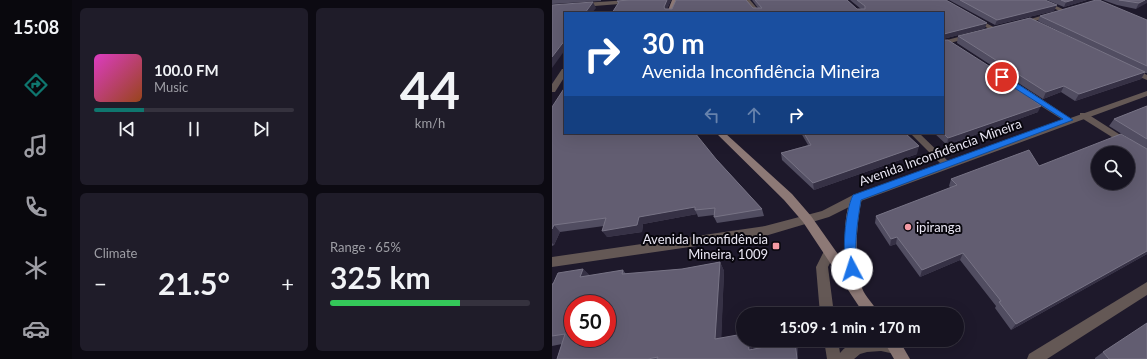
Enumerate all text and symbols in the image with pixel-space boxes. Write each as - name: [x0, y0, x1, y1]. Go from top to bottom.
- text: 15:08: [13, 16, 59, 38]
- text: 30 m: [642, 26, 705, 60]
- icon: right: [576, 28, 628, 80]
- text: 44: [400, 58, 460, 120]
- text: Avenida Inconfidência Mineira: [642, 60, 880, 82]
- pin: [985, 60, 1019, 94]
- text: 100.0 FM: [154, 61, 219, 79]
- icon: arrive: [991, 66, 1013, 88]
- icon: directions: [22, 71, 50, 99]
- text: Music: [154, 79, 188, 95]
- icon: left: [701, 104, 723, 126]
- icon: ahead: [743, 104, 765, 126]
- icon: right: [785, 104, 807, 126]
- text: km/h: [415, 115, 445, 131]
- street label: Avenida Inconfidência Mineira: [856, 115, 1024, 189]
- icon: previous: [116, 118, 138, 140]
- icon: pause: [183, 118, 205, 140]
- icon: next: [250, 118, 272, 140]
- icon: music: [22, 132, 50, 160]
- map controls: [1091, 146, 1135, 190]
- button: search: [1091, 146, 1135, 190]
- icon: phone: [22, 193, 50, 221]
- place label: ipiranga: [916, 219, 961, 235]
- marker: ipiranga: [903, 222, 913, 232]
- place label: Avenida Inconfidência Mineira, 1009: [643, 231, 768, 262]
- text: Range · 65%: [330, 239, 401, 255]
- marker: Avenida Inconfidência Mineira, 1009: [771, 241, 781, 251]
- text: Climate: [94, 245, 137, 261]
- position arrow: [831, 248, 873, 290]
- icon: climate: [22, 254, 50, 282]
- text: 325 km: [330, 259, 431, 295]
- text: 21.5°: [158, 265, 230, 301]
- text: −: [94, 270, 107, 297]
- text: +: [281, 270, 294, 297]
- speed limit sign: 50: [564, 295, 616, 347]
- icon: car: [22, 315, 50, 343]
- text: 15:09 · 1 min · 170 m: [780, 318, 920, 336]

